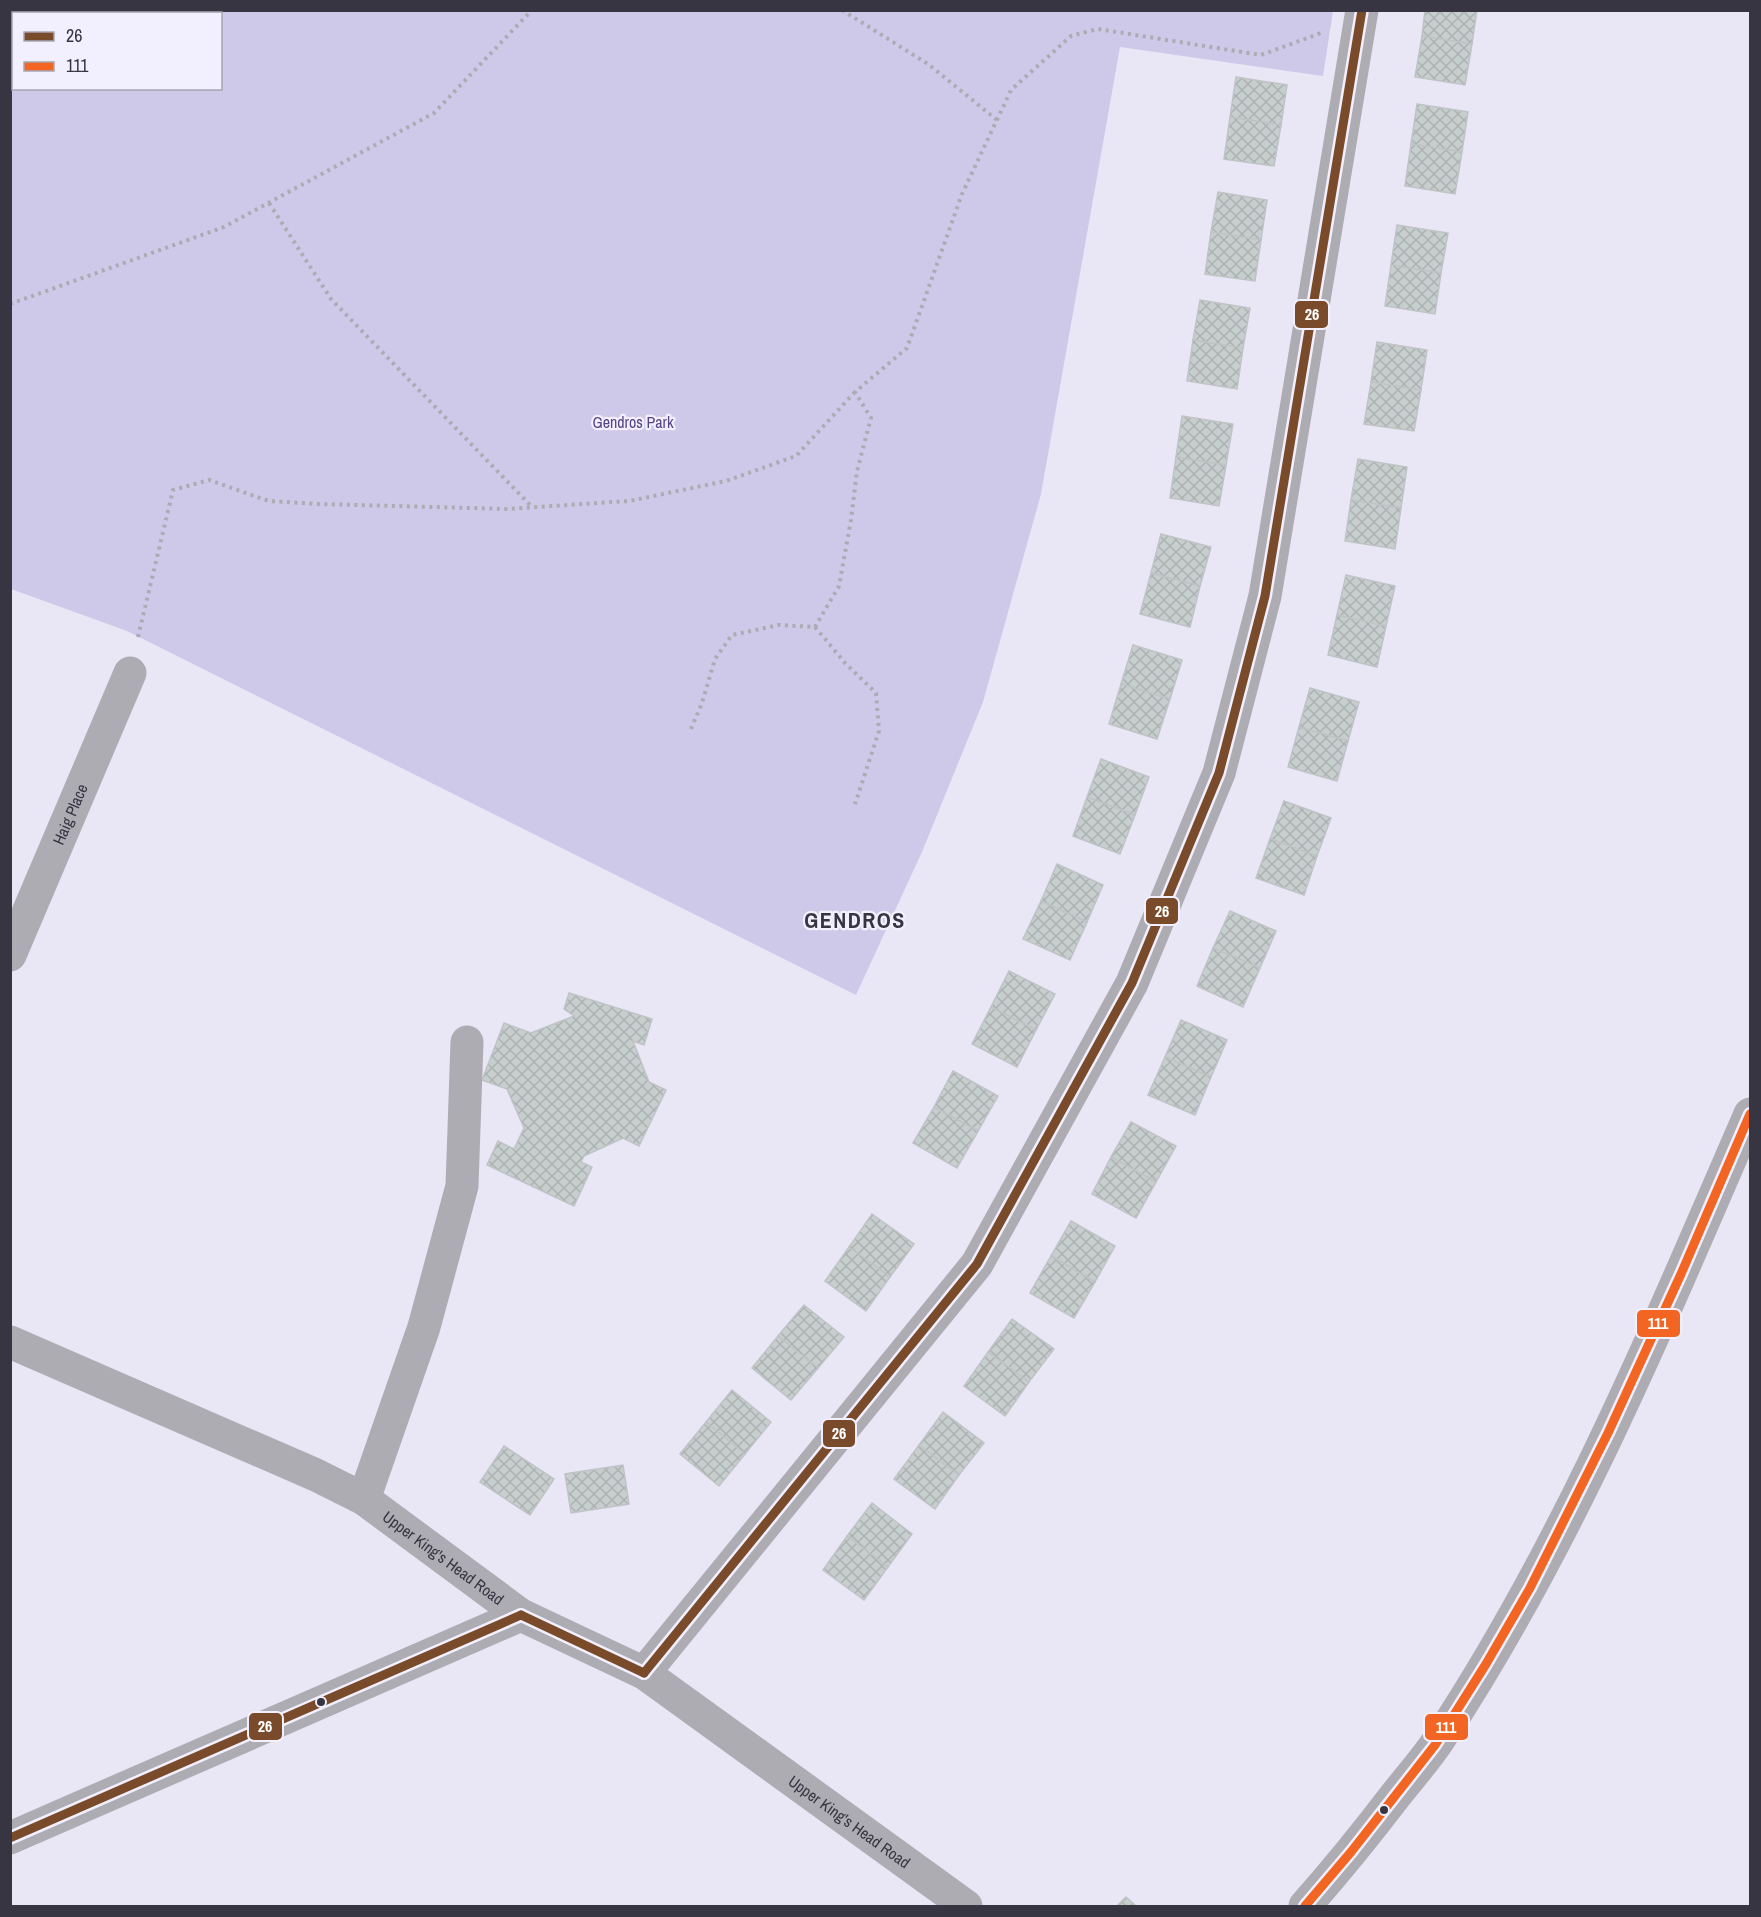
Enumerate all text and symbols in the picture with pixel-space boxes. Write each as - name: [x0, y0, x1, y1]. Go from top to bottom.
- legend: [12, 12, 222, 90]
- text: 26: [66, 23, 82, 48]
- text: 111: [66, 53, 89, 78]
- line badge: 26: [1294, 300, 1329, 329]
- text: 26: [1305, 303, 1319, 325]
- park label: Gendros Park: [593, 411, 674, 433]
- street label: Haig Place: [47, 780, 93, 848]
- line badge: 26: [1145, 897, 1179, 925]
- text: 26: [1155, 900, 1169, 922]
- district label: GENDROS: [804, 905, 906, 935]
- line badge: 111: [1636, 1309, 1681, 1338]
- text: 111: [1648, 1312, 1669, 1334]
- line badge: 26: [822, 1419, 856, 1448]
- text: 26: [832, 1422, 846, 1444]
- street label: Upper King's Head Road: [378, 1506, 508, 1610]
- unlabelled marker: [315, 1696, 327, 1708]
- line badge: 26: [248, 1712, 283, 1741]
- line badge: 111: [1424, 1713, 1469, 1741]
- text: 26: [258, 1715, 272, 1737]
- text: 111: [1436, 1716, 1457, 1738]
- street label: Upper King's Head Road: [784, 1770, 915, 1873]
- unlabelled marker: [1378, 1804, 1390, 1816]

